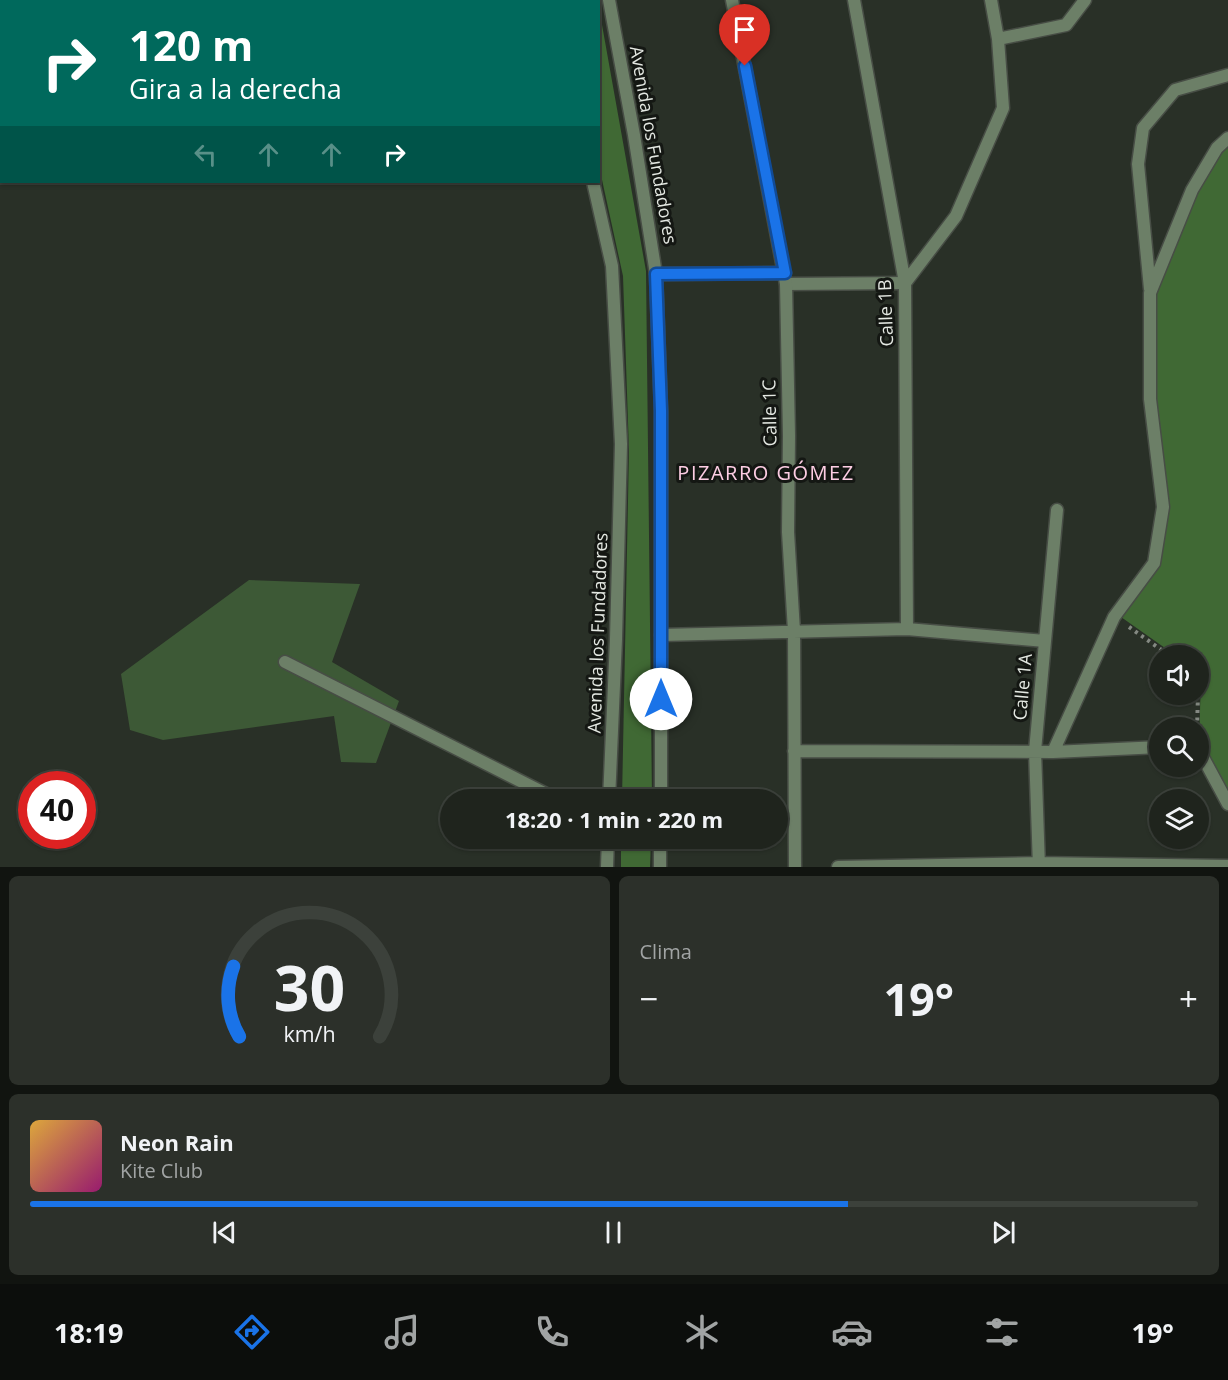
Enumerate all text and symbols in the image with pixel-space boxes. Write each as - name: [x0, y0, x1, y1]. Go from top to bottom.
- pin: [719, 4, 770, 66]
- icon: arrive: [728, 13, 761, 46]
- text: 120 m: [129, 16, 253, 73]
- icon: right: [30, 24, 108, 102]
- street label: Avenida los Fundadores: [625, 44, 683, 246]
- text: Gira a la derecha: [129, 70, 342, 107]
- icon: left: [189, 138, 222, 171]
- icon: ahead: [252, 138, 285, 171]
- icon: ahead: [315, 138, 348, 171]
- icon: right: [378, 138, 411, 171]
- street label: Calle 1B: [872, 279, 898, 347]
- street label: Calle 1C: [756, 379, 782, 447]
- district label: PIZARRO GÓMEZ: [677, 459, 855, 486]
- street label: Avenida los Fundadores: [582, 532, 612, 734]
- map controls: [1149, 645, 1209, 849]
- button: sound: [1149, 645, 1209, 705]
- street label: Calle 1A: [1007, 652, 1037, 721]
- position arrow: [629, 667, 693, 731]
- button: search: [1149, 717, 1209, 777]
- speed limit sign: 40: [18, 771, 96, 849]
- button: layers: [1149, 789, 1209, 849]
- text: 18:20 · 1 min · 220 m: [505, 804, 723, 834]
- text: Clima: [640, 938, 692, 965]
- text: 30: [274, 944, 345, 1029]
- text: 19°: [883, 968, 954, 1029]
- text: −: [640, 976, 658, 1021]
- text: +: [1179, 976, 1198, 1021]
- text: km/h: [283, 1020, 335, 1049]
- text: Neon Rain: [120, 1127, 234, 1157]
- text: Kite Club: [120, 1157, 203, 1184]
- icon: previous: [208, 1216, 241, 1249]
- icon: pause: [597, 1216, 630, 1249]
- icon: next: [987, 1216, 1020, 1249]
- icon: directions: [231, 1311, 273, 1353]
- icon: music: [381, 1311, 423, 1353]
- icon: phone: [531, 1311, 573, 1353]
- icon: climate: [681, 1311, 723, 1353]
- icon: car: [831, 1311, 873, 1353]
- icon: filters: [981, 1311, 1023, 1353]
- text: 18:19: [54, 1314, 123, 1351]
- text: 19°: [1131, 1314, 1174, 1351]

